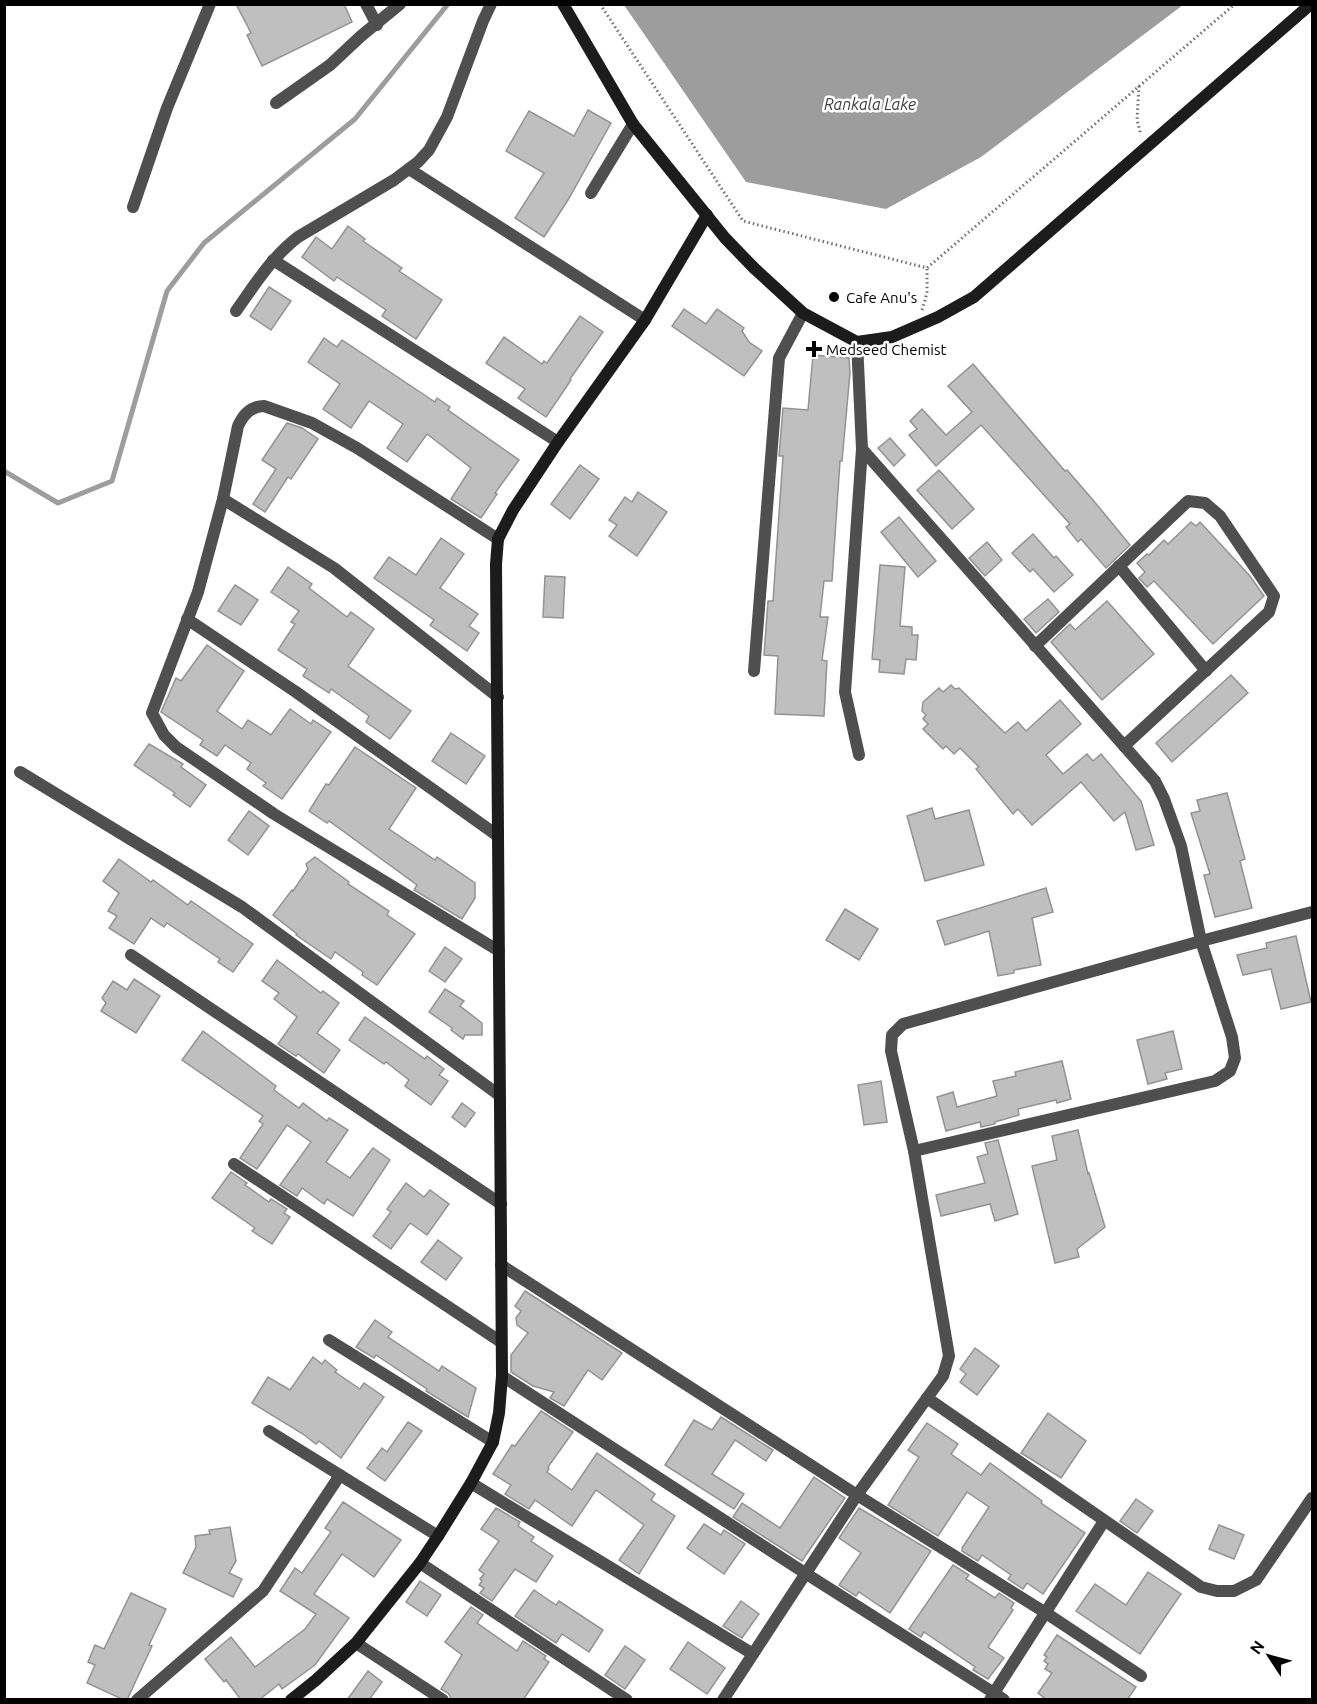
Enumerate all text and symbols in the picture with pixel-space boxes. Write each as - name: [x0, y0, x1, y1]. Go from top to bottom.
- water label: Rankala Lake: [824, 95, 916, 113]
- place label: Cafe Anu's: [846, 289, 917, 306]
- marker: Cafe Anu's: [827, 290, 841, 304]
- place label: Medseed Chemist: [826, 341, 947, 358]
- marker: Medseed Chemist: [807, 342, 821, 356]
- north arrow: [1239, 1626, 1299, 1686]
- text: N: [1246, 1637, 1268, 1657]

